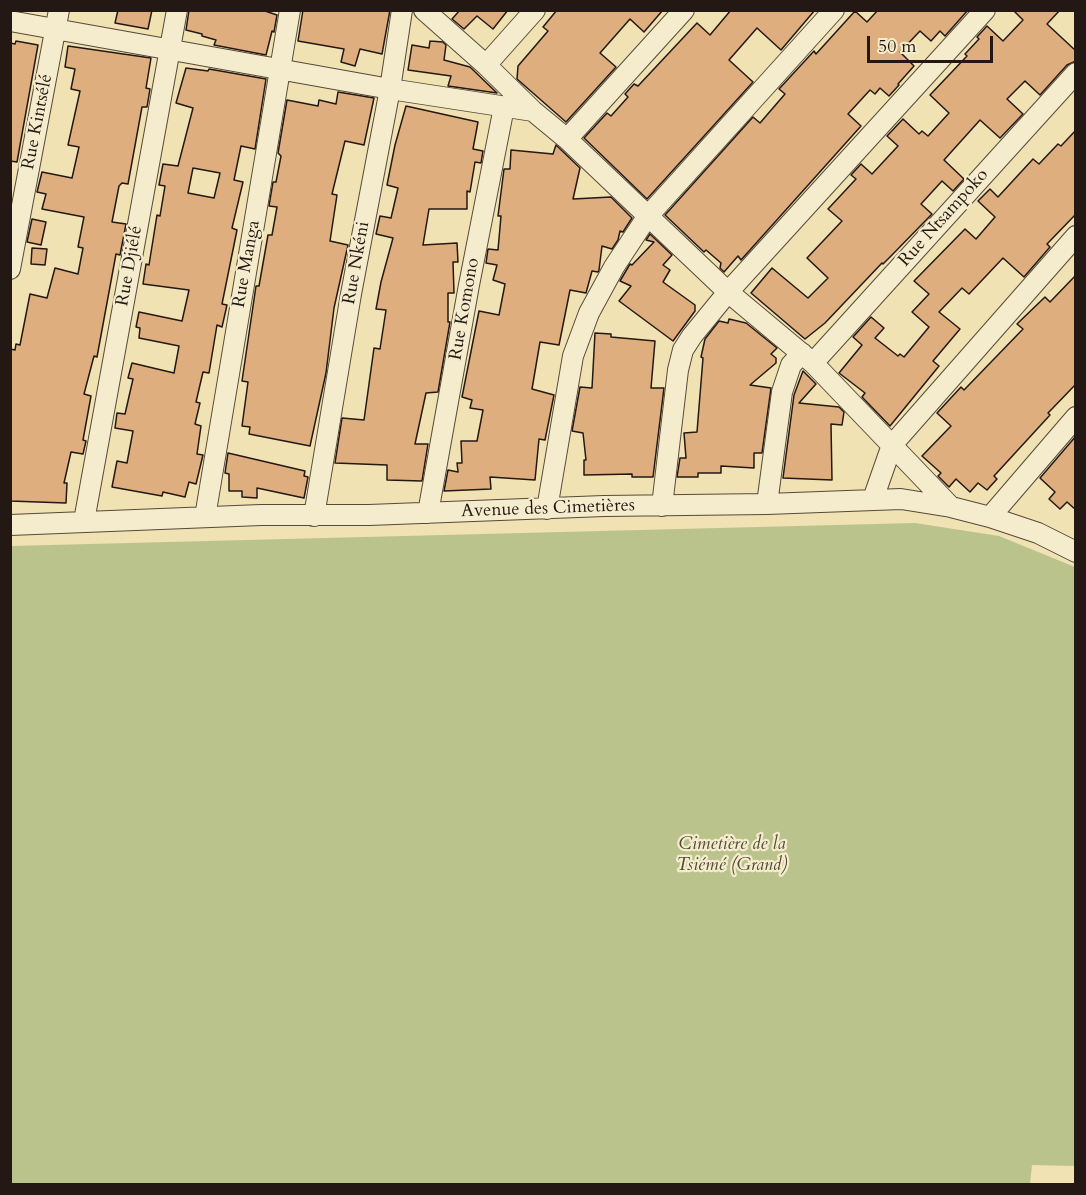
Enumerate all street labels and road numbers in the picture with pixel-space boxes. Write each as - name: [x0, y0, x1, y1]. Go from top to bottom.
- street label: Rue Kintsélé: [18, 72, 58, 172]
- street label: Rue Ntsampoko: [894, 165, 994, 271]
- street label: Rue Manga: [229, 219, 265, 309]
- street label: Rue Nkéni: [339, 220, 375, 306]
- street label: Rue Djiélé: [112, 224, 148, 308]
- street label: Rue Komono: [445, 256, 485, 362]
- street label: Avenue des Cimetières: [461, 495, 635, 523]

